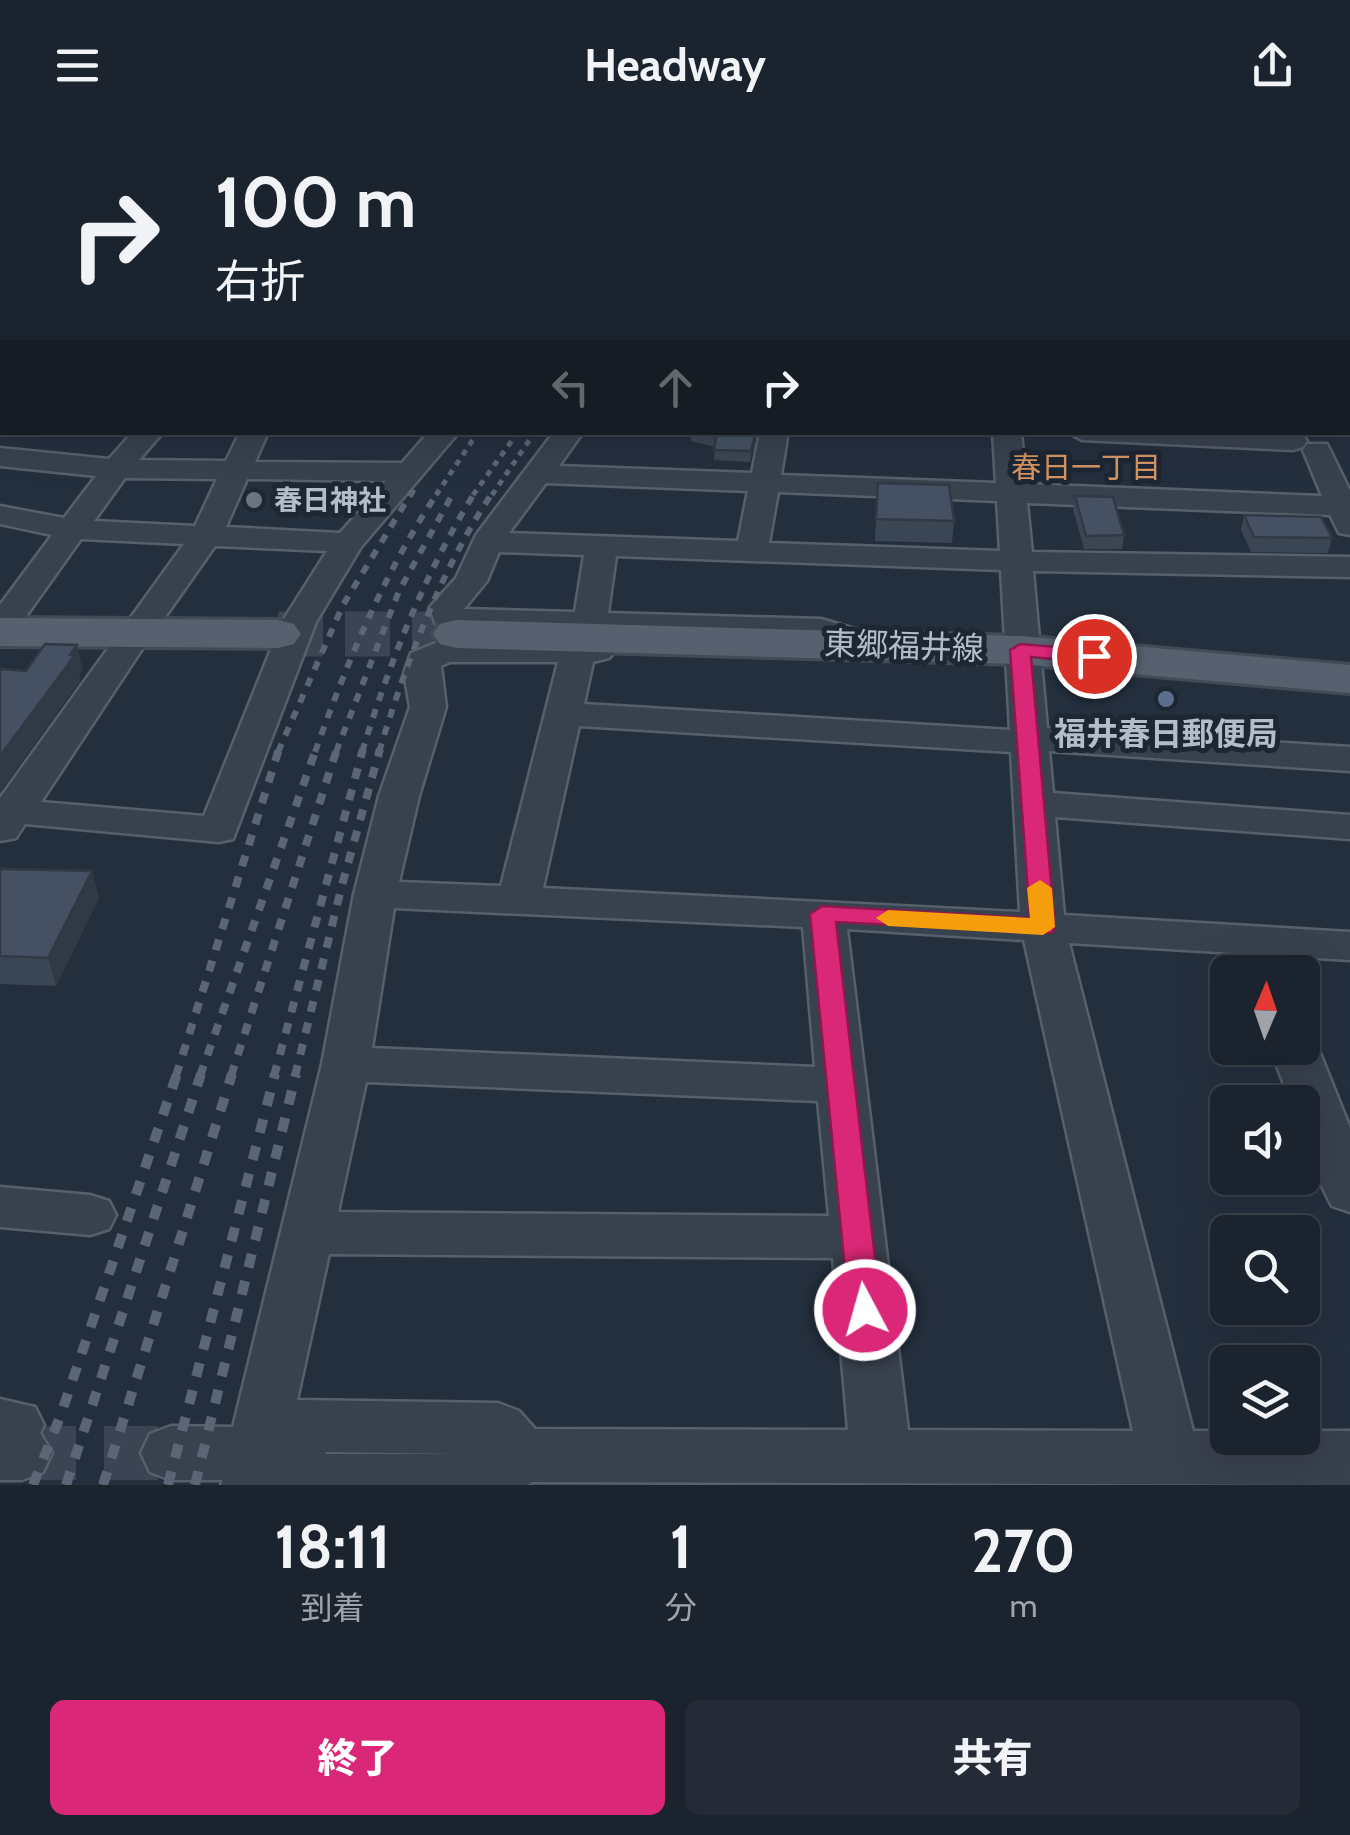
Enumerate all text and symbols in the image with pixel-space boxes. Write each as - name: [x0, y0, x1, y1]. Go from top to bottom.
- icon: menu: [50, 38, 105, 93]
- text: Headway: [584, 38, 766, 92]
- icon: share: [1245, 38, 1300, 93]
- text: 100 m: [215, 159, 416, 245]
- icon: right: [50, 170, 180, 300]
- text: 右折: [215, 254, 305, 308]
- icon: left: [543, 360, 598, 415]
- icon: ahead: [648, 360, 703, 415]
- icon: right: [753, 360, 808, 415]
- district label: 春日一丁目: [1011, 449, 1161, 486]
- place label: 春日神社: [274, 483, 386, 517]
- marker: 春日神社: [243, 489, 265, 511]
- pin: [1052, 614, 1137, 699]
- street label: 東郷福井線: [823, 623, 985, 668]
- icon: arrive: [1067, 629, 1122, 684]
- marker: 福井春日郵便局: [1155, 688, 1177, 710]
- place label: 福井春日郵便局: [1054, 714, 1278, 753]
- north arrow: [1210, 955, 1320, 1065]
- map controls: [1210, 955, 1320, 1455]
- button: sound: [1210, 1085, 1320, 1195]
- button: search: [1210, 1215, 1320, 1325]
- position arrow: [813, 1258, 917, 1362]
- button: layers: [1210, 1345, 1320, 1455]
- text: 18:11: [274, 1510, 390, 1583]
- text: 1: [670, 1510, 692, 1583]
- text: 270: [971, 1514, 1076, 1587]
- text: m: [1009, 1586, 1037, 1625]
- text: 到着: [300, 1588, 364, 1627]
- text: 分: [665, 1588, 697, 1627]
- button: 終了: [50, 1700, 665, 1815]
- button: 共有: [685, 1700, 1300, 1815]

